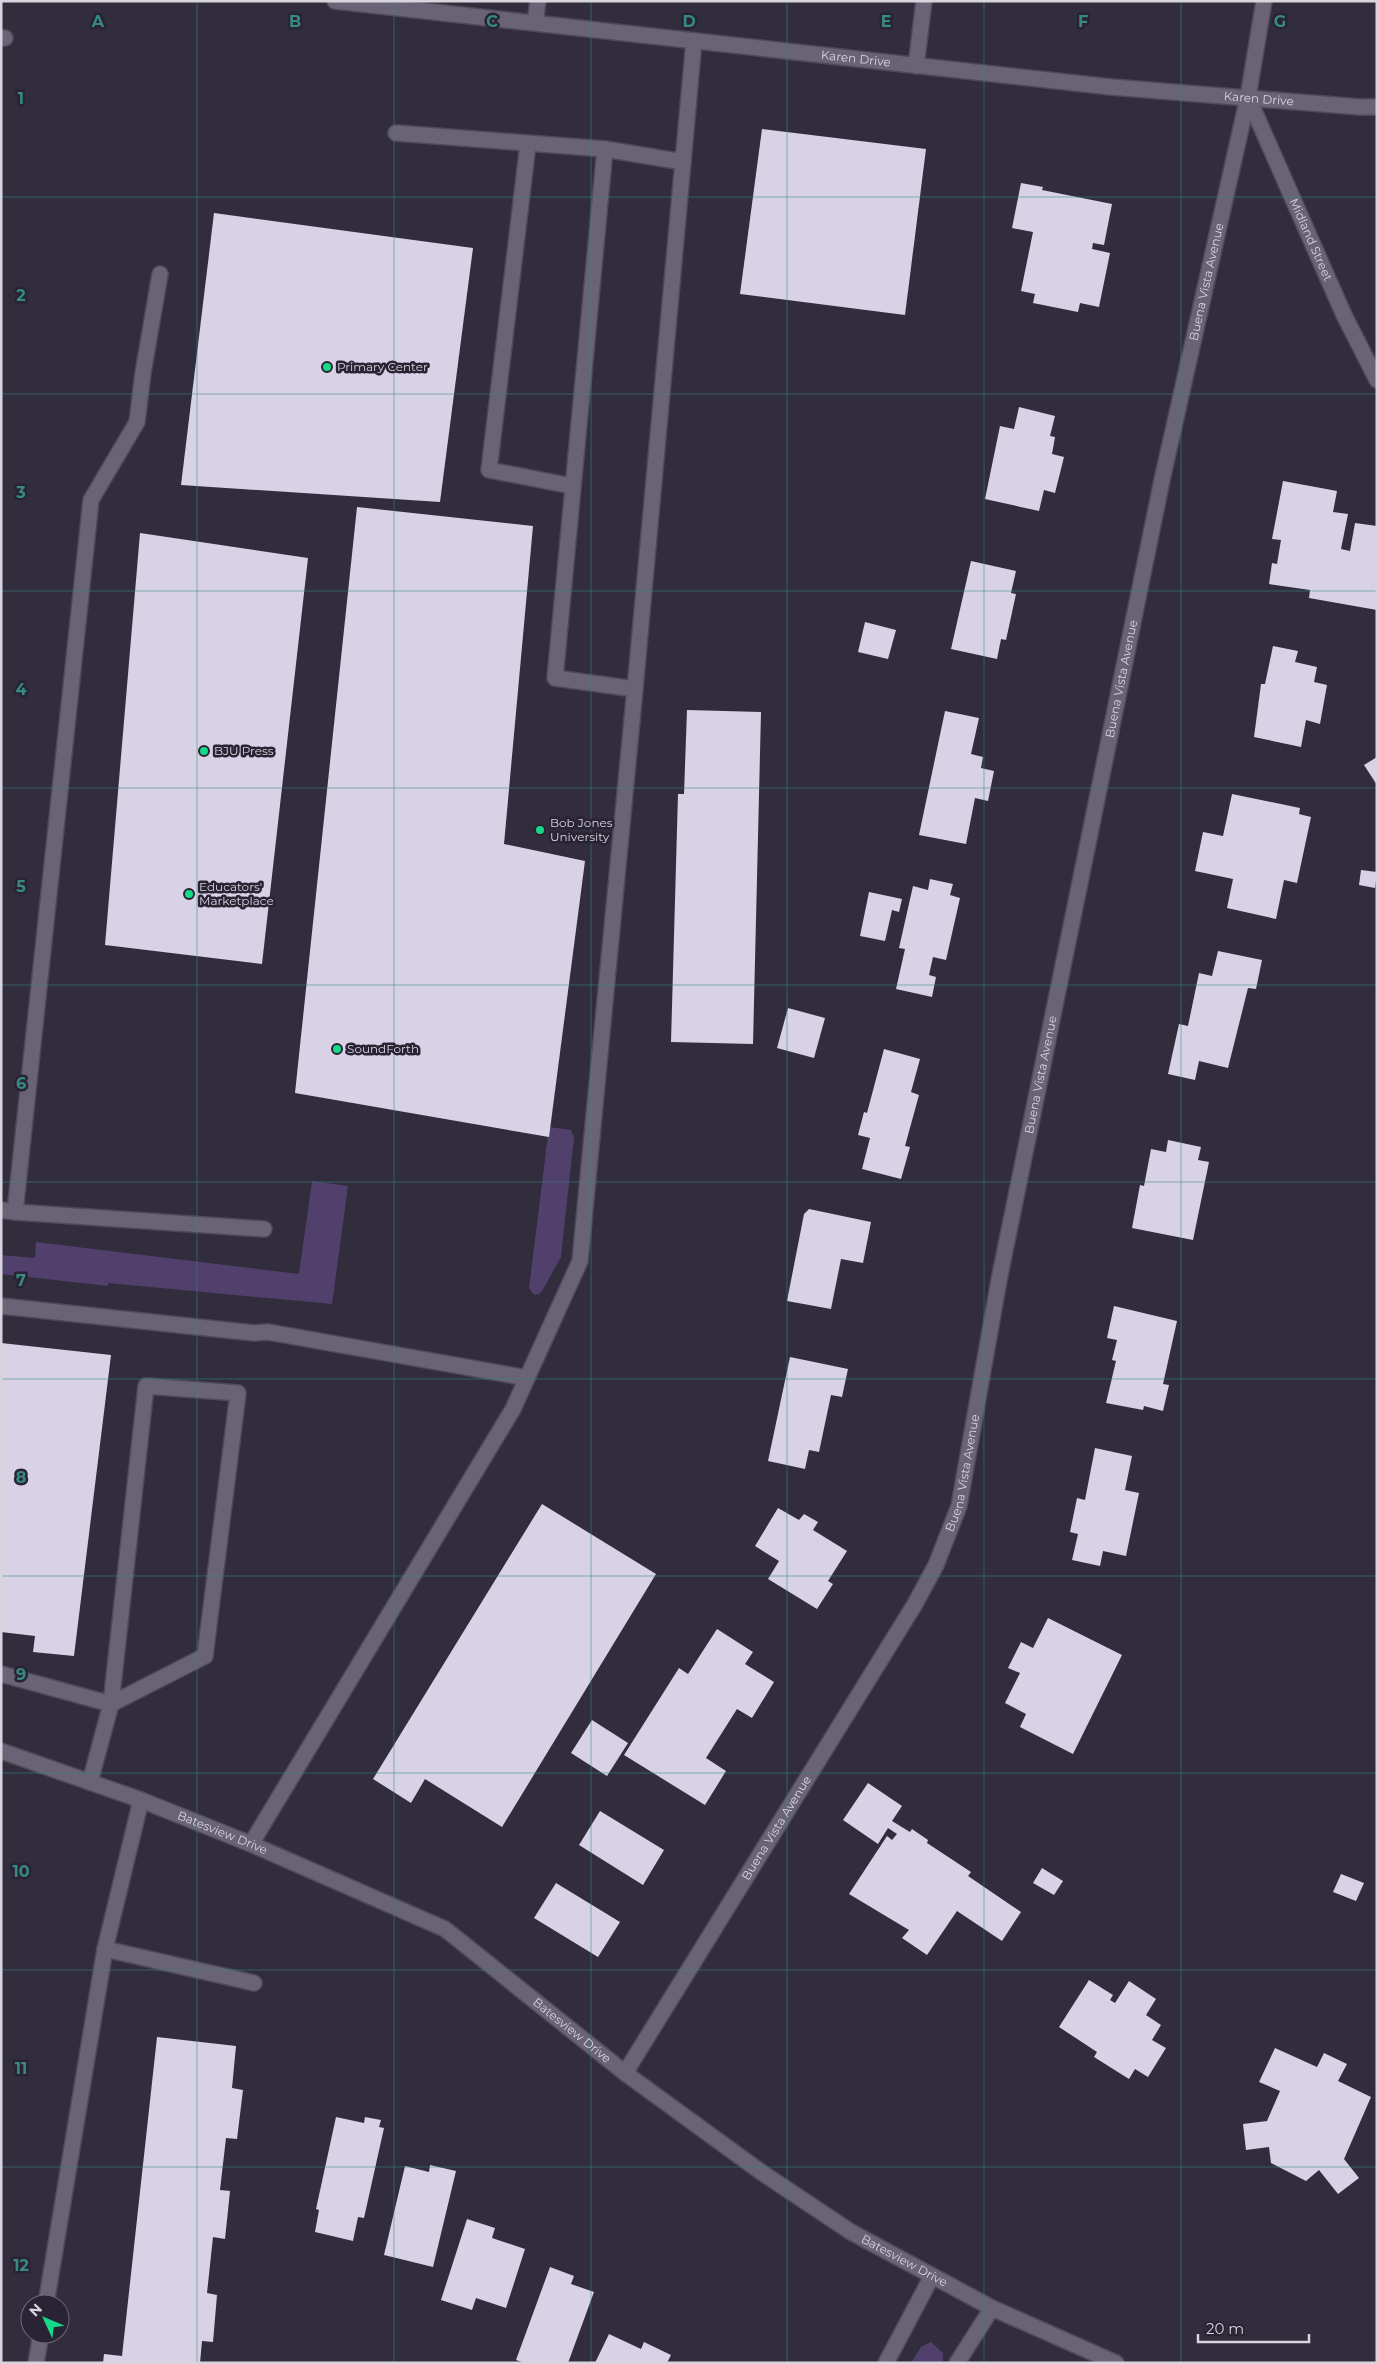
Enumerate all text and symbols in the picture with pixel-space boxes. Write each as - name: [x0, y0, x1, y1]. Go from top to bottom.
- text: A: [91, 12, 105, 31]
- text: B: [289, 12, 301, 31]
- text: C: [486, 12, 498, 31]
- text: D: [682, 12, 696, 31]
- text: E: [881, 12, 891, 31]
- text: F: [1078, 12, 1088, 31]
- text: G: [1274, 12, 1286, 31]
- street label: Karen Drive: [820, 47, 892, 70]
- street label: Karen Drive: [1223, 88, 1294, 109]
- text: 1: [18, 89, 24, 108]
- street label: Midland Street: [1287, 196, 1336, 283]
- street label: Buena Vista Avenue: [1185, 222, 1226, 342]
- text: 2: [16, 286, 26, 305]
- place label: Primary Center: [337, 359, 428, 374]
- marker: Primary Center: [321, 361, 333, 373]
- text: 3: [15, 483, 26, 502]
- street label: Buena Vista Avenue: [1102, 618, 1140, 739]
- text: 4: [15, 680, 27, 699]
- place label: BJU Press: [214, 743, 274, 758]
- marker: BJU Press: [198, 745, 210, 757]
- place label: Bob Jones University: [550, 815, 613, 844]
- marker: Bob Jones University: [534, 824, 546, 836]
- text: 5: [16, 877, 26, 896]
- place label: Educators' Marketplace: [199, 879, 274, 908]
- marker: Educators' Marketplace: [183, 888, 195, 900]
- street label: Buena Vista Avenue: [1021, 1014, 1060, 1135]
- place label: SoundForth: [347, 1041, 419, 1056]
- marker: SoundForth: [331, 1043, 343, 1055]
- text: 6: [16, 1074, 26, 1093]
- text: 7: [16, 1271, 26, 1290]
- street label: Buena Vista Avenue: [942, 1413, 982, 1534]
- text: 8: [16, 1468, 26, 1487]
- text: 9: [16, 1665, 26, 1684]
- street label: Buena Vista Avenue: [738, 1773, 814, 1883]
- street label: Batesview Drive: [175, 1807, 270, 1857]
- text: 10: [12, 1862, 30, 1881]
- street label: Batesview Drive: [530, 1994, 614, 2066]
- text: 11: [15, 2059, 27, 2078]
- street label: Batesview Drive: [859, 2231, 950, 2290]
- text: 12: [13, 2256, 29, 2275]
- north arrow: [20, 2294, 70, 2344]
- text: N: [25, 2300, 46, 2320]
- scale bar: [1198, 2312, 1309, 2344]
- text: 20 m: [1206, 2319, 1244, 2338]

